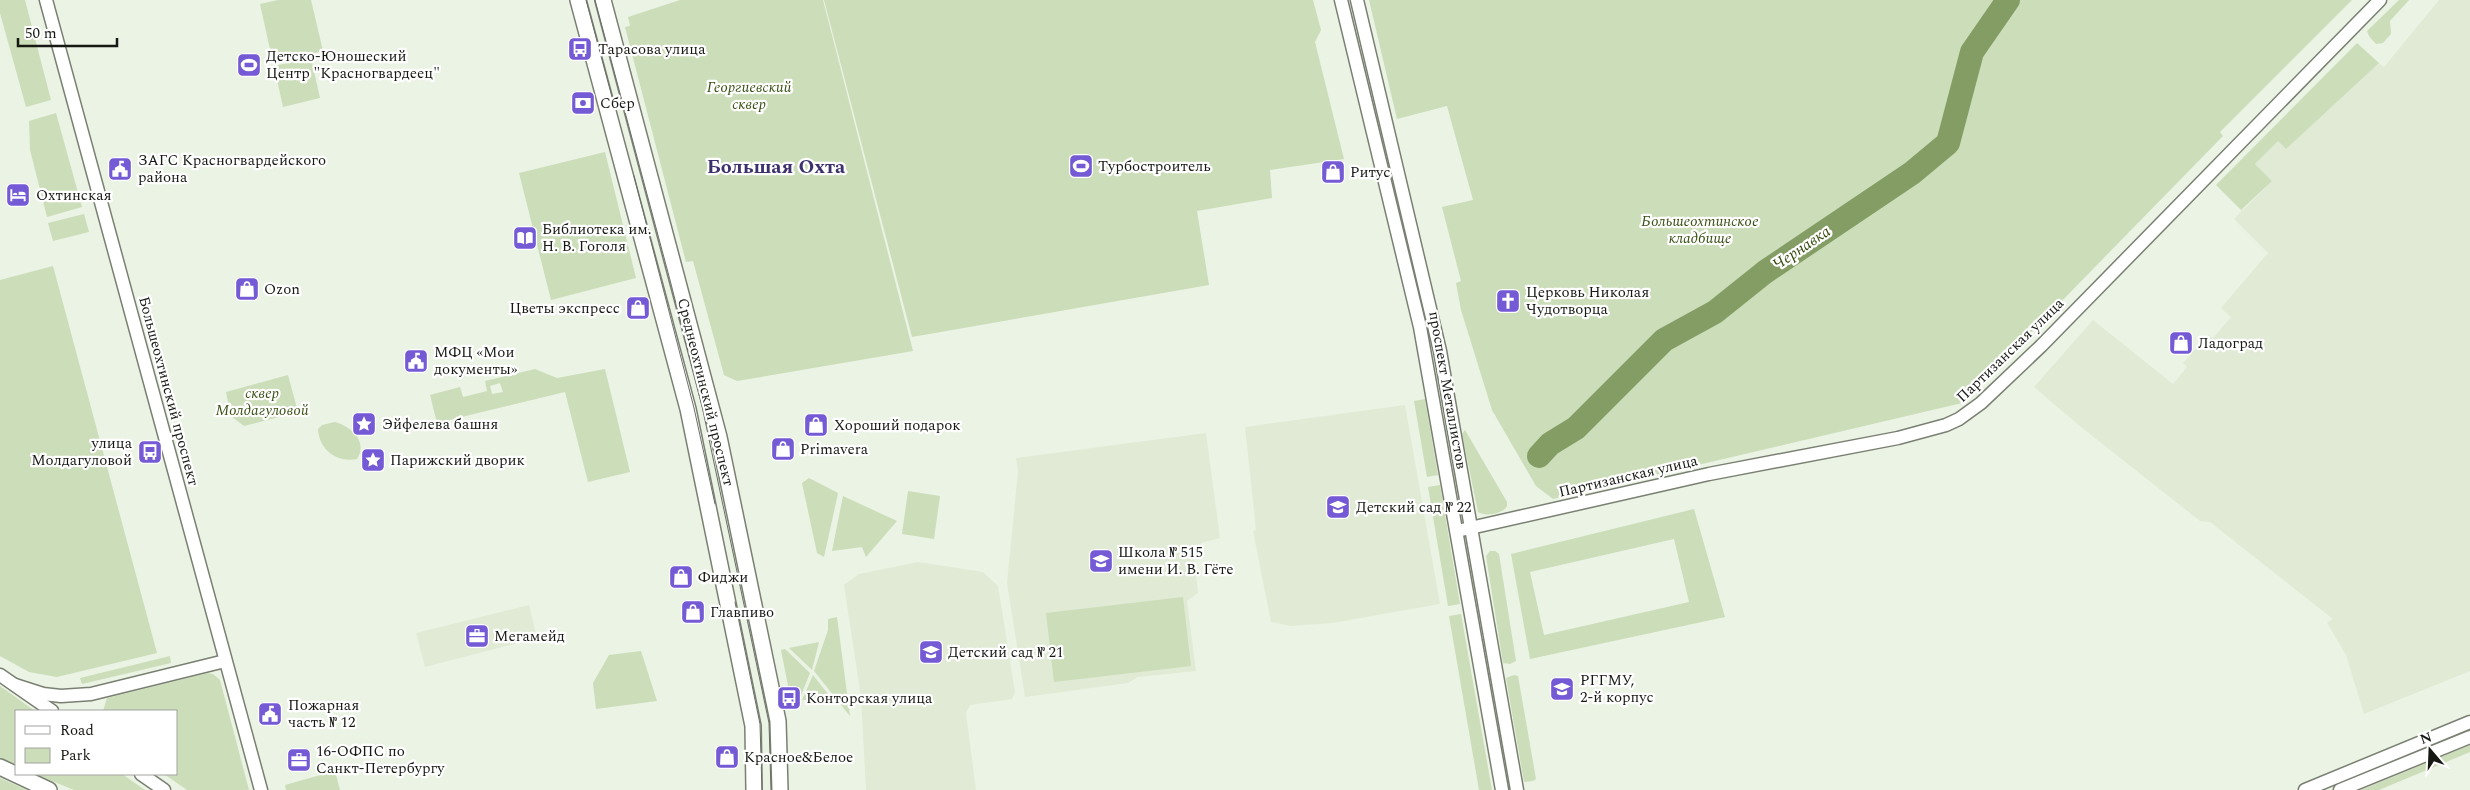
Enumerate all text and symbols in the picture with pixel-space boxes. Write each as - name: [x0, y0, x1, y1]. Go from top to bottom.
- scale bar: [18, 15, 116, 47]
- text: 50 m: [25, 22, 57, 45]
- bus stop icon: Тарасова улица: [567, 36, 593, 62]
- place label: Тарасова улица: [598, 38, 706, 61]
- place label: Детско-Юношеский Центр "Красногвардеец": [266, 45, 440, 85]
- sports icon: Детско-Юношеский Центр "Красногвардеец": [236, 52, 262, 78]
- park label: Георгиевский сквер: [707, 76, 792, 116]
- bank icon: Сбер: [570, 90, 596, 116]
- place label: Сбер: [600, 92, 635, 115]
- place label: ЗАГС Красногвардейского района: [138, 149, 326, 189]
- district label: Большая Охта: [707, 152, 846, 182]
- sports icon: Турбостроитель: [1068, 153, 1094, 179]
- place label: Турбостроитель: [1098, 155, 1211, 178]
- public building icon: ЗАГС Красногвардейского района: [107, 156, 133, 182]
- shop icon: Ритус: [1320, 159, 1346, 185]
- place label: Ритус: [1350, 161, 1390, 184]
- hotel icon: Охтинская: [5, 182, 31, 208]
- place label: Охтинская: [36, 184, 112, 207]
- park label: Большеохтинское кладбище: [1641, 210, 1759, 250]
- place label: Библиотека им. Н. В. Гоголя: [542, 218, 652, 258]
- water label: Чернавка: [1768, 220, 1835, 276]
- library icon: Библиотека им. Н. В. Гоголя: [512, 225, 538, 251]
- shop icon: Ozon: [234, 276, 260, 302]
- place label: Ozon: [264, 278, 300, 301]
- place label: Церковь Николая Чудотворца: [1526, 281, 1649, 321]
- church icon: Церковь Николая Чудотворца: [1495, 288, 1521, 314]
- street label: Партизанская улица: [1951, 292, 2070, 408]
- street label: Большеохтинский проспект: [132, 294, 205, 488]
- shop icon: Цветы экспресс: [625, 295, 651, 321]
- street label: Среднеохтинский проспект: [671, 296, 740, 489]
- place label: Цветы экспресс: [510, 297, 620, 320]
- street label: проспект Металлистов: [1422, 309, 1473, 471]
- shop icon: Ладоград: [2168, 330, 2194, 356]
- place label: Ладоград: [2198, 332, 2263, 355]
- place label: МФЦ «Мои документы»: [434, 341, 518, 381]
- public building icon: МФЦ «Мои документы»: [403, 348, 429, 374]
- park label: сквер Молдагуловой: [216, 382, 309, 422]
- place icon: Эйфелева башня: [351, 411, 377, 437]
- shop icon: Хороший подарок: [803, 412, 829, 438]
- place label: Эйфелева башня: [382, 413, 498, 436]
- place label: Хороший подарок: [834, 414, 961, 437]
- place label: улица Молдагуловой: [31, 432, 133, 472]
- shop icon: Primavera: [770, 436, 796, 462]
- place label: Primavera: [800, 438, 869, 461]
- bus stop icon: улица Молдагуловой: [137, 439, 163, 465]
- place icon: Парижский дворик: [360, 447, 386, 473]
- place label: Парижский дворик: [390, 449, 525, 472]
- street label: Партизанская улица: [1556, 449, 1701, 504]
- school or university icon: Детский сад № 22: [1325, 494, 1351, 520]
- place label: Детский сад № 22: [1356, 496, 1471, 519]
- place label: Школа № 515 имени И. В. Гёте: [1118, 541, 1233, 581]
- school or university icon: Школа № 515 имени И. В. Гёте: [1088, 548, 1114, 574]
- shop icon: Фиджи: [668, 564, 694, 590]
- place label: Фиджи: [698, 566, 748, 589]
- shop icon: Главпиво: [680, 599, 706, 625]
- place label: Главпиво: [710, 601, 774, 624]
- office icon: Мегамейд: [464, 623, 490, 649]
- place label: Мегамейд: [494, 625, 565, 648]
- school or university icon: Детский сад № 21: [918, 639, 944, 665]
- place label: Детский сад № 21: [948, 641, 1063, 664]
- place label: РГГМУ, 2-й корпус: [1580, 669, 1654, 709]
- school or university icon: РГГМУ, 2-й корпус: [1549, 676, 1575, 702]
- bus stop icon: Конторская улица: [776, 685, 802, 711]
- place label: Конторская улица: [806, 687, 933, 710]
- place label: Пожарная часть № 12: [288, 694, 359, 734]
- public building icon: Пожарная часть № 12: [257, 701, 283, 727]
- legend: [15, 710, 178, 775]
- text: Road: [60, 719, 94, 742]
- north arrow: [2405, 725, 2455, 775]
- text: N: [2417, 726, 2435, 750]
- place label: 16-ОФПС по Санкт-Петербургу: [316, 740, 445, 780]
- text: Park: [60, 744, 91, 767]
- shop icon: Красное&Белое: [714, 744, 740, 770]
- place label: Красное&Белое: [744, 746, 853, 769]
- office icon: 16-ОФПС по Санкт-Петербургу: [286, 747, 312, 773]

